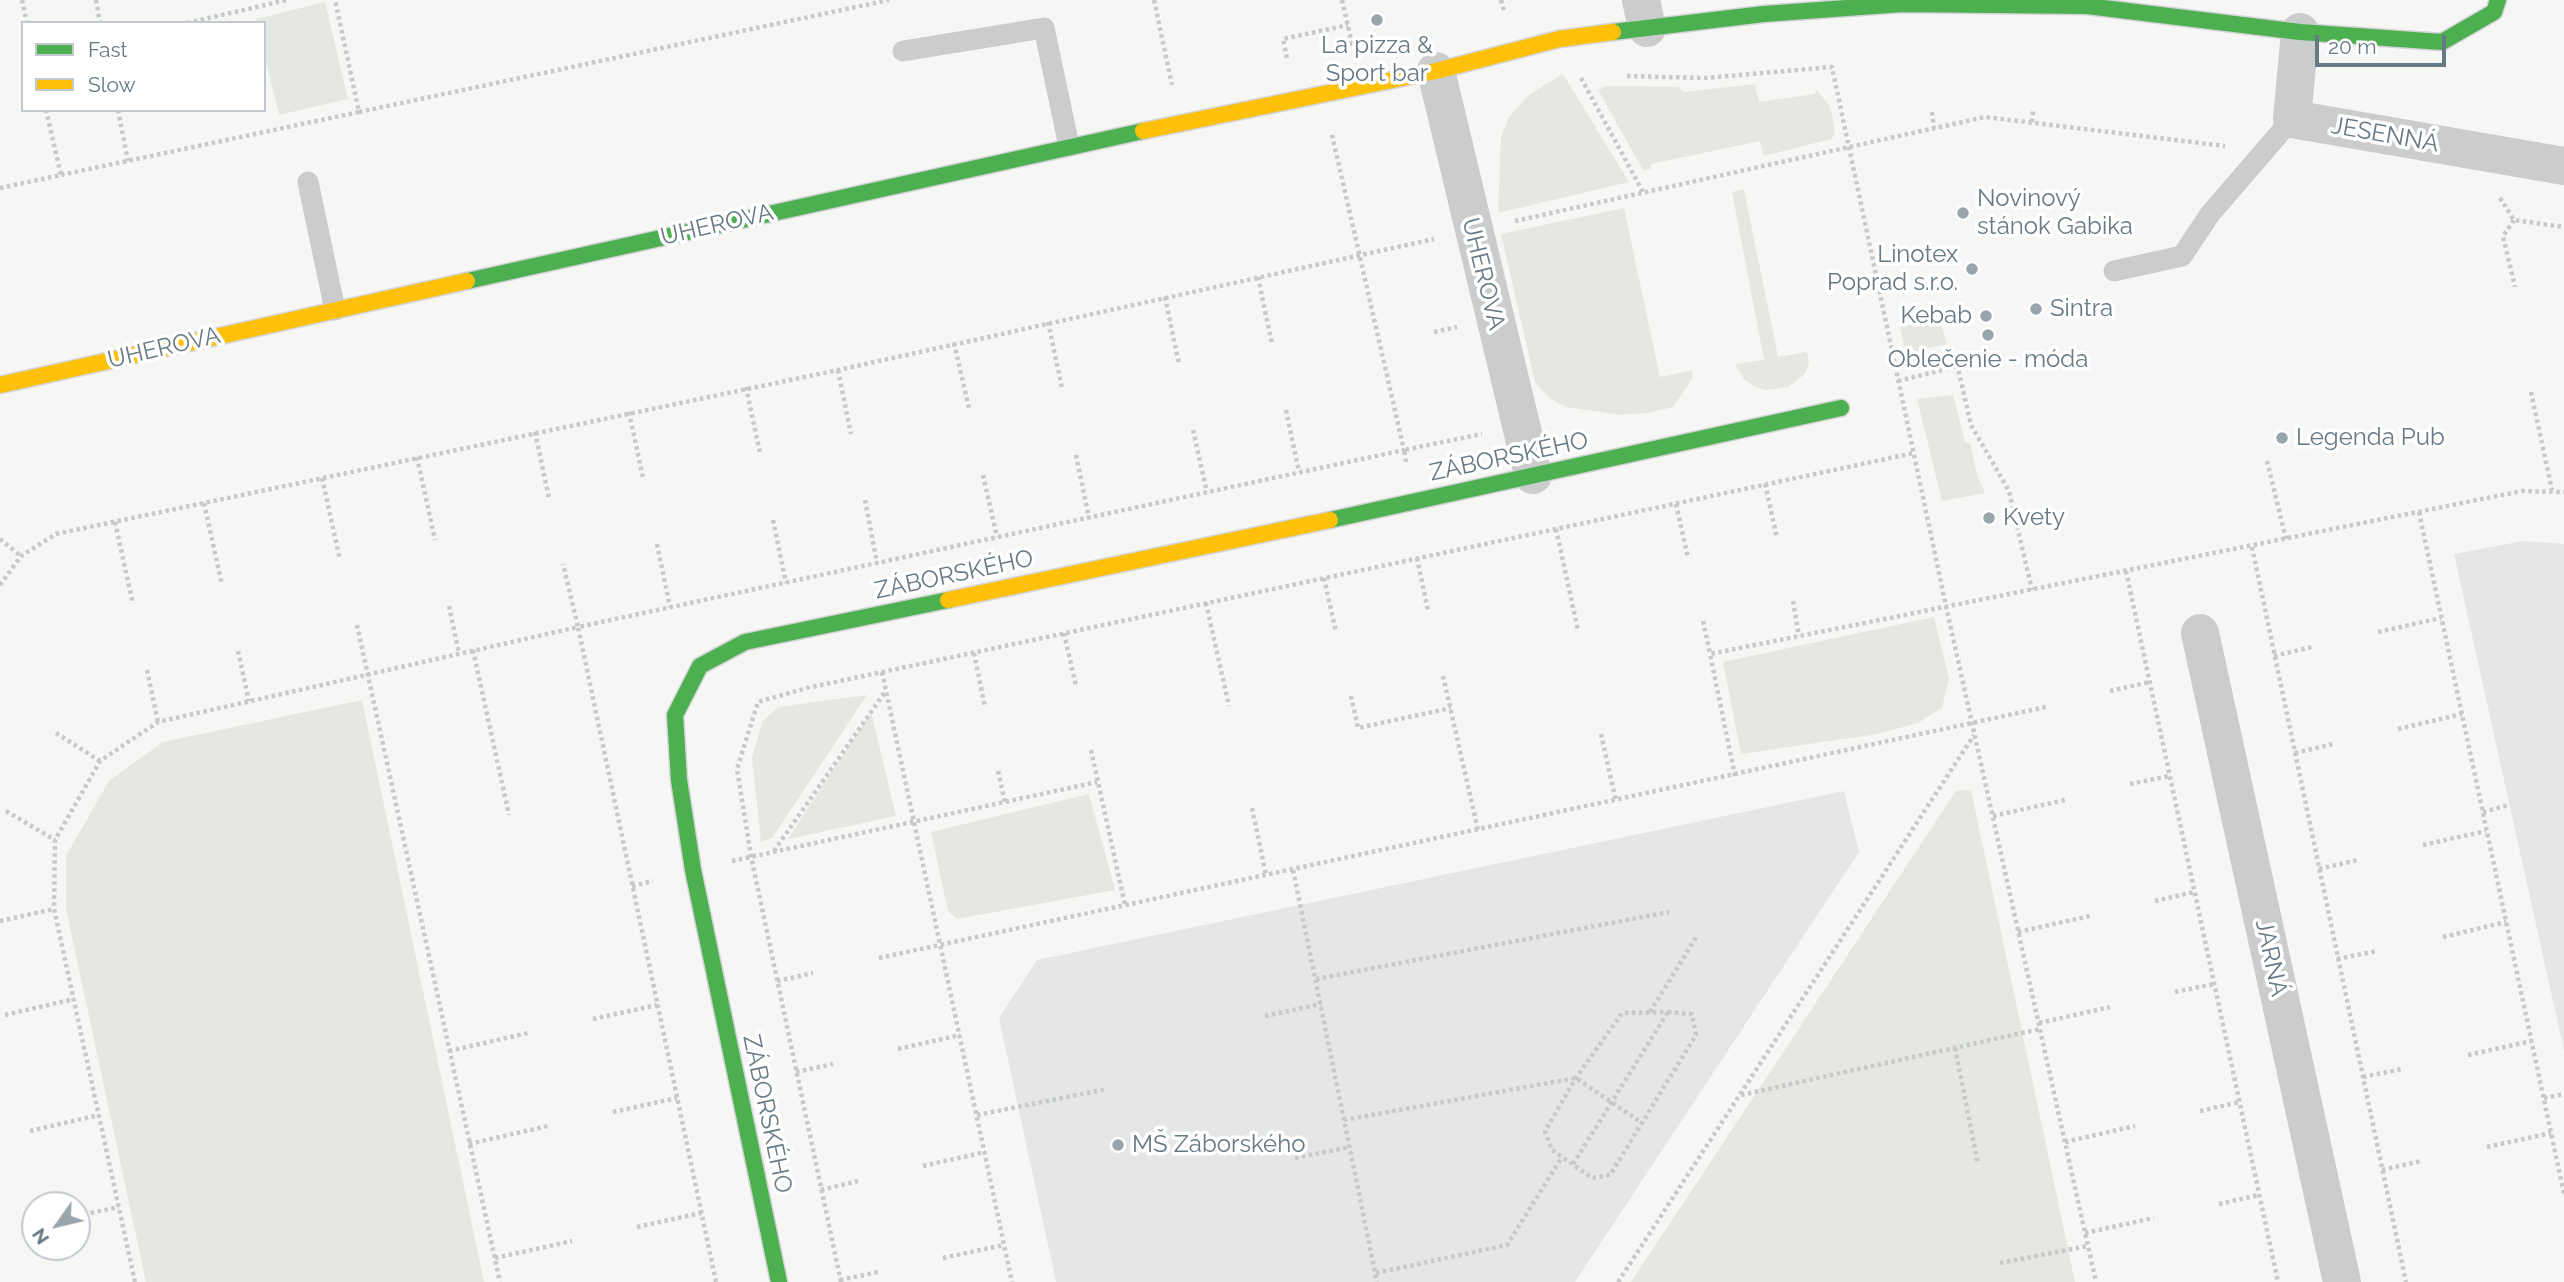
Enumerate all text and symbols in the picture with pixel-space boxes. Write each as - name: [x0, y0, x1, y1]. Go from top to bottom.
- marker: La pizza & Sport bar: [1369, 12, 1385, 28]
- legend: [21, 21, 266, 112]
- scale bar: [2319, 21, 2450, 65]
- place label: La pizza & Sport bar: [1321, 32, 1433, 88]
- text: 20 m: [2328, 34, 2376, 59]
- text: Fast: [88, 37, 128, 62]
- text: Slow: [88, 72, 136, 97]
- street label: JESENNÁ: [2329, 111, 2441, 159]
- place label: Novinový stánok Gabika: [1977, 185, 2133, 241]
- street label: UHEROVA: [658, 198, 776, 252]
- marker: Novinový stánok Gabika: [1955, 205, 1971, 221]
- street label: UHEROVA: [1455, 215, 1511, 333]
- place label: Linotex Poprad s.r.o.: [1827, 241, 1958, 297]
- marker: Linotex Poprad s.r.o.: [1964, 261, 1980, 277]
- place label: Sintra: [2050, 295, 2113, 323]
- marker: Sintra: [2028, 301, 2044, 317]
- place label: Kebab: [1901, 302, 1972, 330]
- marker: Kebab: [1978, 308, 1994, 324]
- street label: UHEROVA: [105, 321, 223, 375]
- marker: Oblečenie - móda: [1980, 327, 1996, 343]
- place label: Oblečenie - móda: [1888, 346, 2088, 374]
- place label: Legenda Pub: [2296, 424, 2445, 452]
- street label: ZÁBORSKÉHO: [1427, 426, 1591, 488]
- marker: Legenda Pub: [2274, 430, 2290, 446]
- place label: Kvety: [2003, 504, 2065, 532]
- marker: Kvety: [1981, 510, 1997, 526]
- street label: ZÁBORSKÉHO: [872, 544, 1036, 606]
- street label: JARNÁ: [2249, 917, 2293, 999]
- street label: ZÁBORSKÉHO: [736, 1032, 798, 1196]
- place label: MŠ Záborského: [1132, 1131, 1305, 1159]
- marker: MŠ Záborského: [1110, 1137, 1126, 1153]
- north arrow: [21, 1191, 91, 1261]
- text: N: [27, 1224, 53, 1249]

